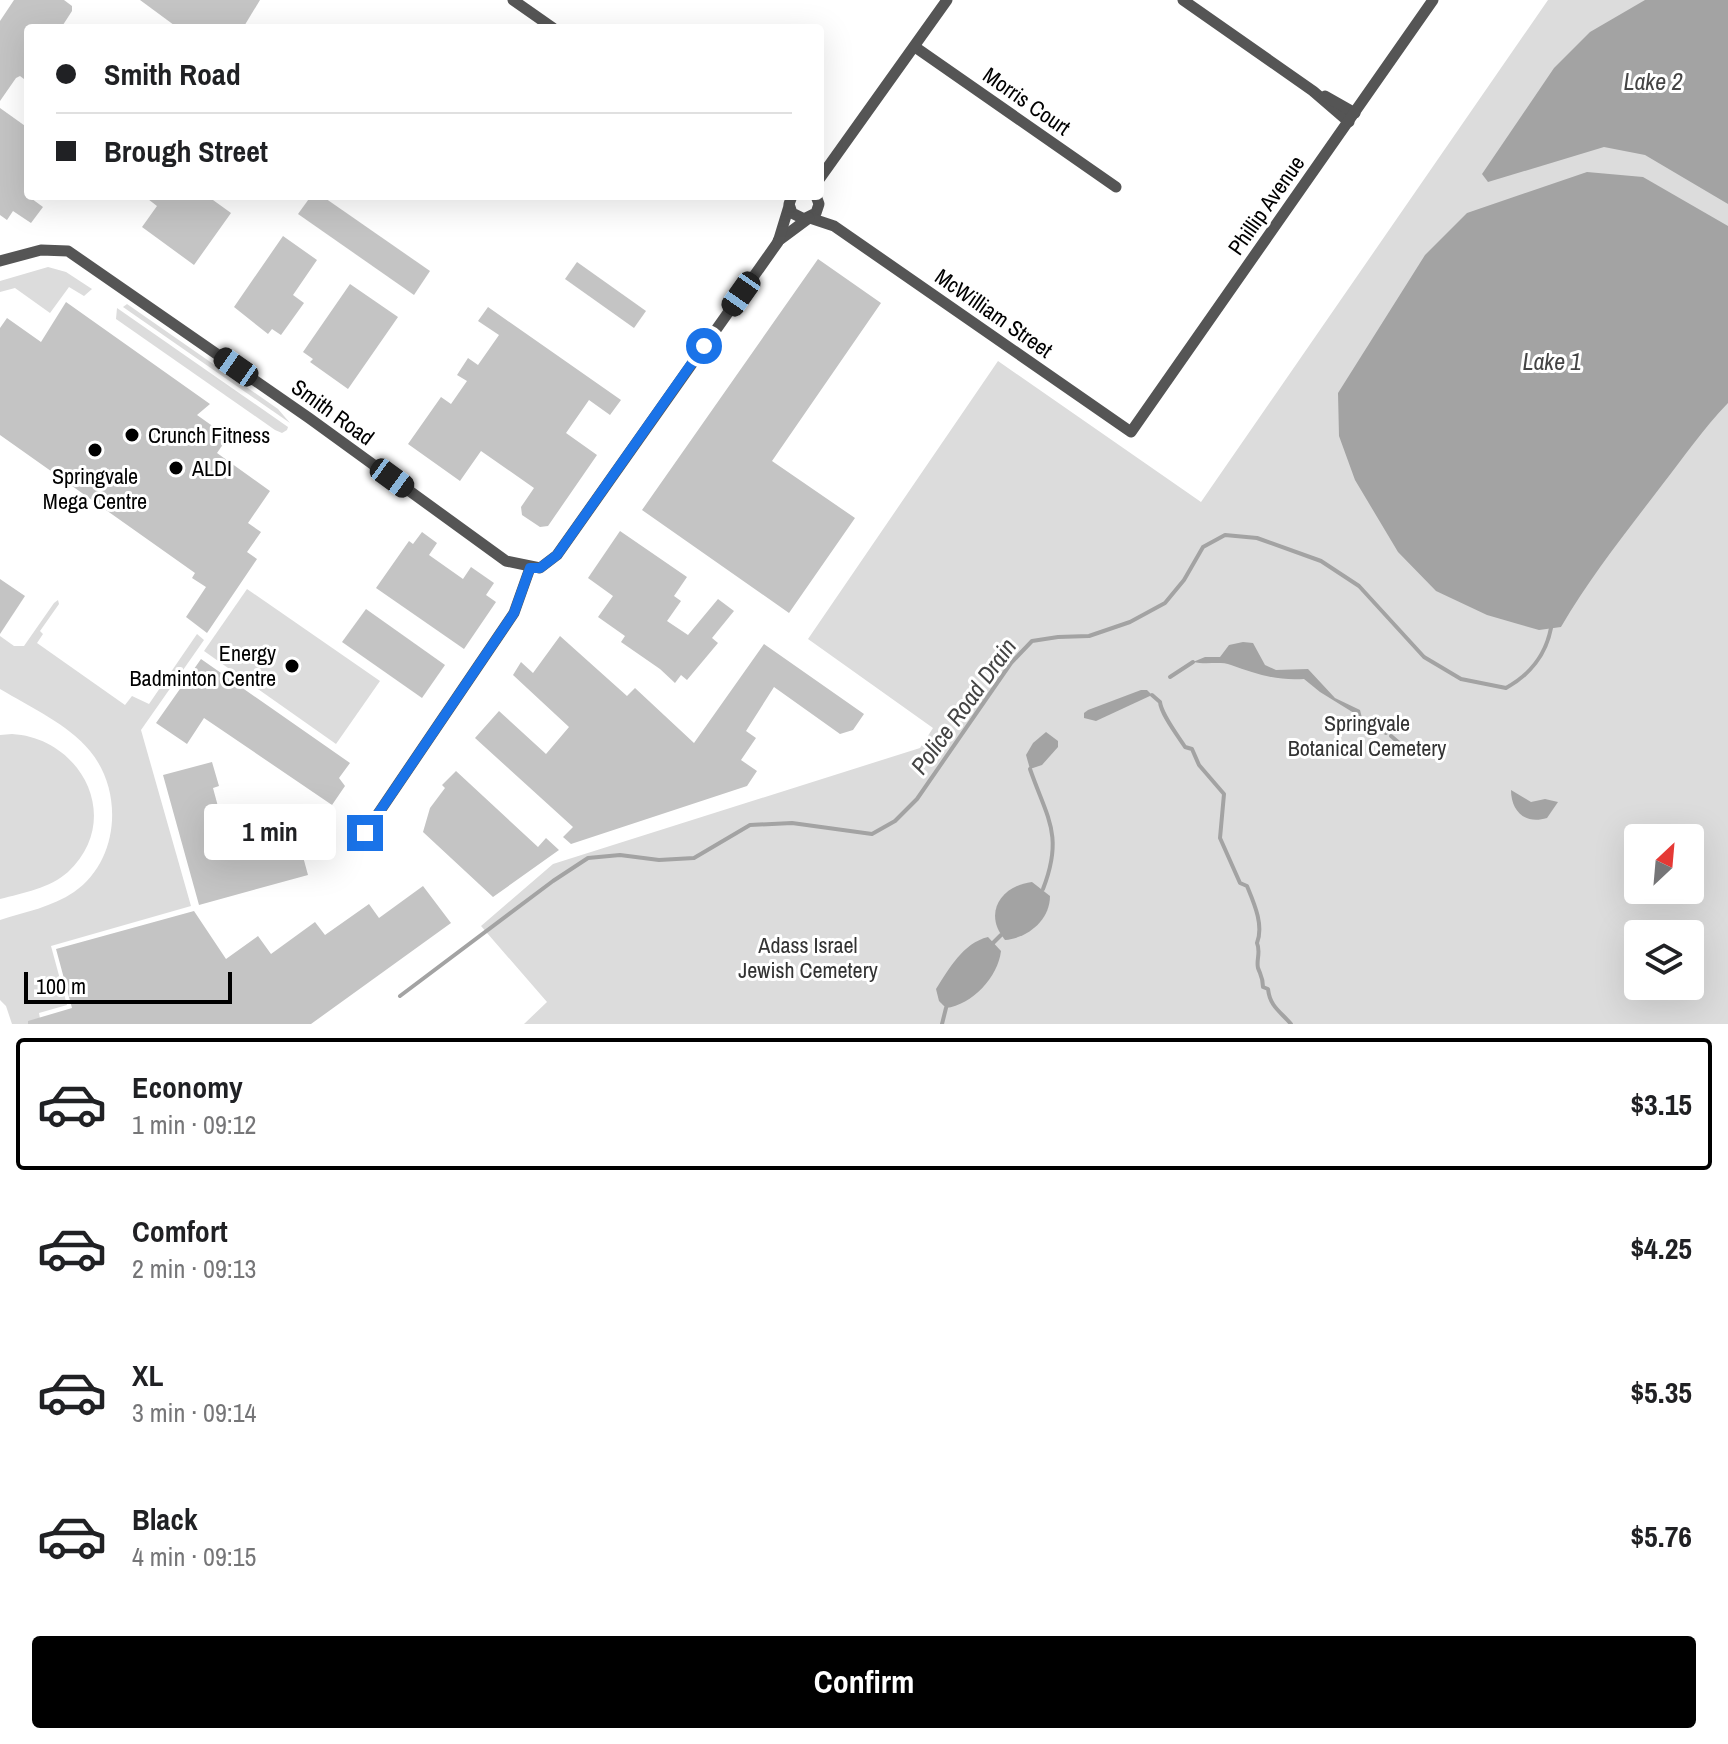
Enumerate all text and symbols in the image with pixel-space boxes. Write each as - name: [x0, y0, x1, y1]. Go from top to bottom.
- text: Smith Road: [104, 54, 241, 94]
- street label: Morris Court: [977, 60, 1077, 142]
- water label: Lake 2: [1623, 65, 1683, 97]
- text: Brough Street: [104, 131, 268, 171]
- street label: Phillip Avenue: [1221, 149, 1311, 261]
- street label: McWilliam Street: [929, 261, 1059, 365]
- car: [717, 267, 765, 321]
- route start: [686, 328, 722, 364]
- car: [209, 343, 263, 391]
- water label: Lake 1: [1522, 345, 1582, 377]
- street label: Smith Road: [286, 372, 380, 452]
- place label: Crunch Fitness: [148, 420, 270, 450]
- marker: Crunch Fitness: [123, 426, 141, 444]
- marker: Springvale Mega Centre: [86, 441, 104, 459]
- place label: ALDI: [191, 453, 232, 483]
- car: [366, 454, 418, 502]
- marker: ALDI: [167, 459, 185, 477]
- place label: Springvale Mega Centre: [43, 461, 147, 516]
- water label: Police Road Drain: [903, 632, 1023, 780]
- place label: Energy Badminton Centre: [130, 638, 276, 693]
- marker: Energy Badminton Centre: [283, 657, 301, 675]
- park label: Springvale Botanical Cemetery: [1288, 708, 1446, 763]
- callout: 1 min: [205, 805, 337, 861]
- text: 1 min: [242, 814, 298, 849]
- route end: [347, 815, 383, 851]
- north arrow: [1624, 824, 1704, 904]
- map controls: [1624, 824, 1704, 1000]
- button: layers: [1624, 920, 1704, 1000]
- park label: Adass Israel Jewish Cemetery: [738, 930, 878, 985]
- scale bar: [24, 968, 232, 1004]
- text: 100 m: [36, 971, 86, 1001]
- text: Economy: [132, 1067, 243, 1107]
- icon: car: [36, 1068, 108, 1140]
- text: $3.15: [1630, 1084, 1692, 1124]
- text: 1 min · 09:12: [132, 1107, 256, 1142]
- text: Comfort: [132, 1211, 228, 1251]
- icon: car: [36, 1212, 108, 1284]
- text: $4.25: [1630, 1228, 1692, 1268]
- text: 2 min · 09:13: [132, 1251, 256, 1286]
- text: XL: [132, 1355, 163, 1395]
- icon: car: [36, 1356, 108, 1428]
- text: $5.35: [1630, 1372, 1692, 1412]
- text: 3 min · 09:14: [132, 1395, 256, 1430]
- text: Black: [132, 1499, 198, 1539]
- icon: car: [36, 1500, 108, 1572]
- text: $5.76: [1630, 1516, 1692, 1556]
- text: 4 min · 09:15: [132, 1539, 256, 1574]
- button: Confirm: [32, 1636, 1696, 1728]

